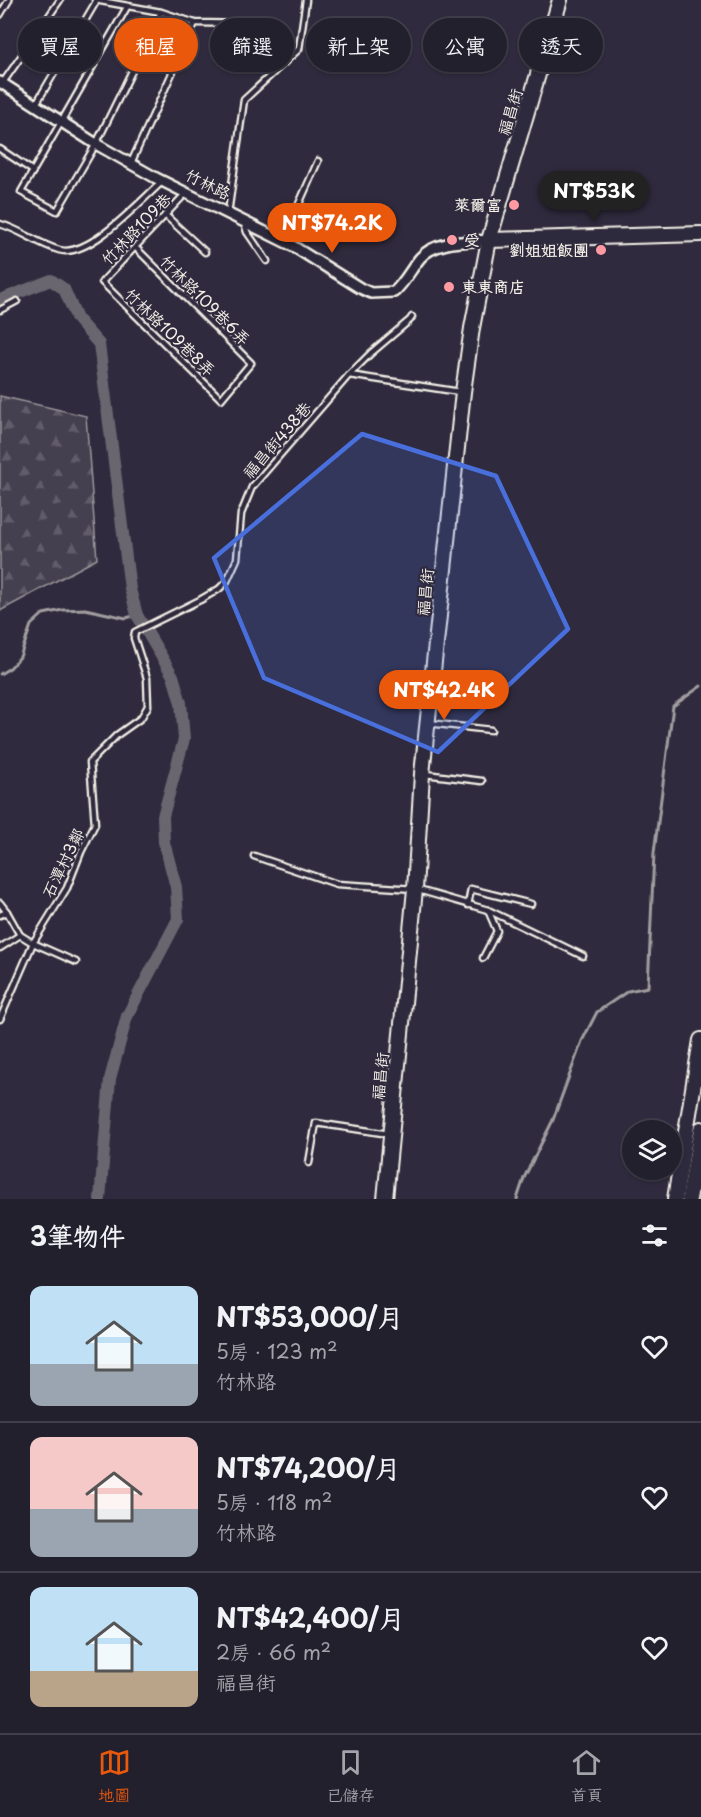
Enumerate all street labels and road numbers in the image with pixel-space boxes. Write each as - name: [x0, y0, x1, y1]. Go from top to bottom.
- street label: 福昌街: [491, 85, 528, 138]
- street label: 竹林路: [182, 162, 235, 204]
- street label: 竹林路109巷: [95, 187, 176, 270]
- street label: 竹林路109巷6弄: [155, 249, 256, 350]
- street label: 竹林路109巷8弄: [120, 282, 222, 381]
- street label: 福昌街438巷: [236, 396, 316, 483]
- street label: 福昌街: [410, 567, 438, 617]
- street label: 石潭村3鄰: [35, 824, 89, 901]
- street label: 福昌街: [365, 1051, 393, 1101]

